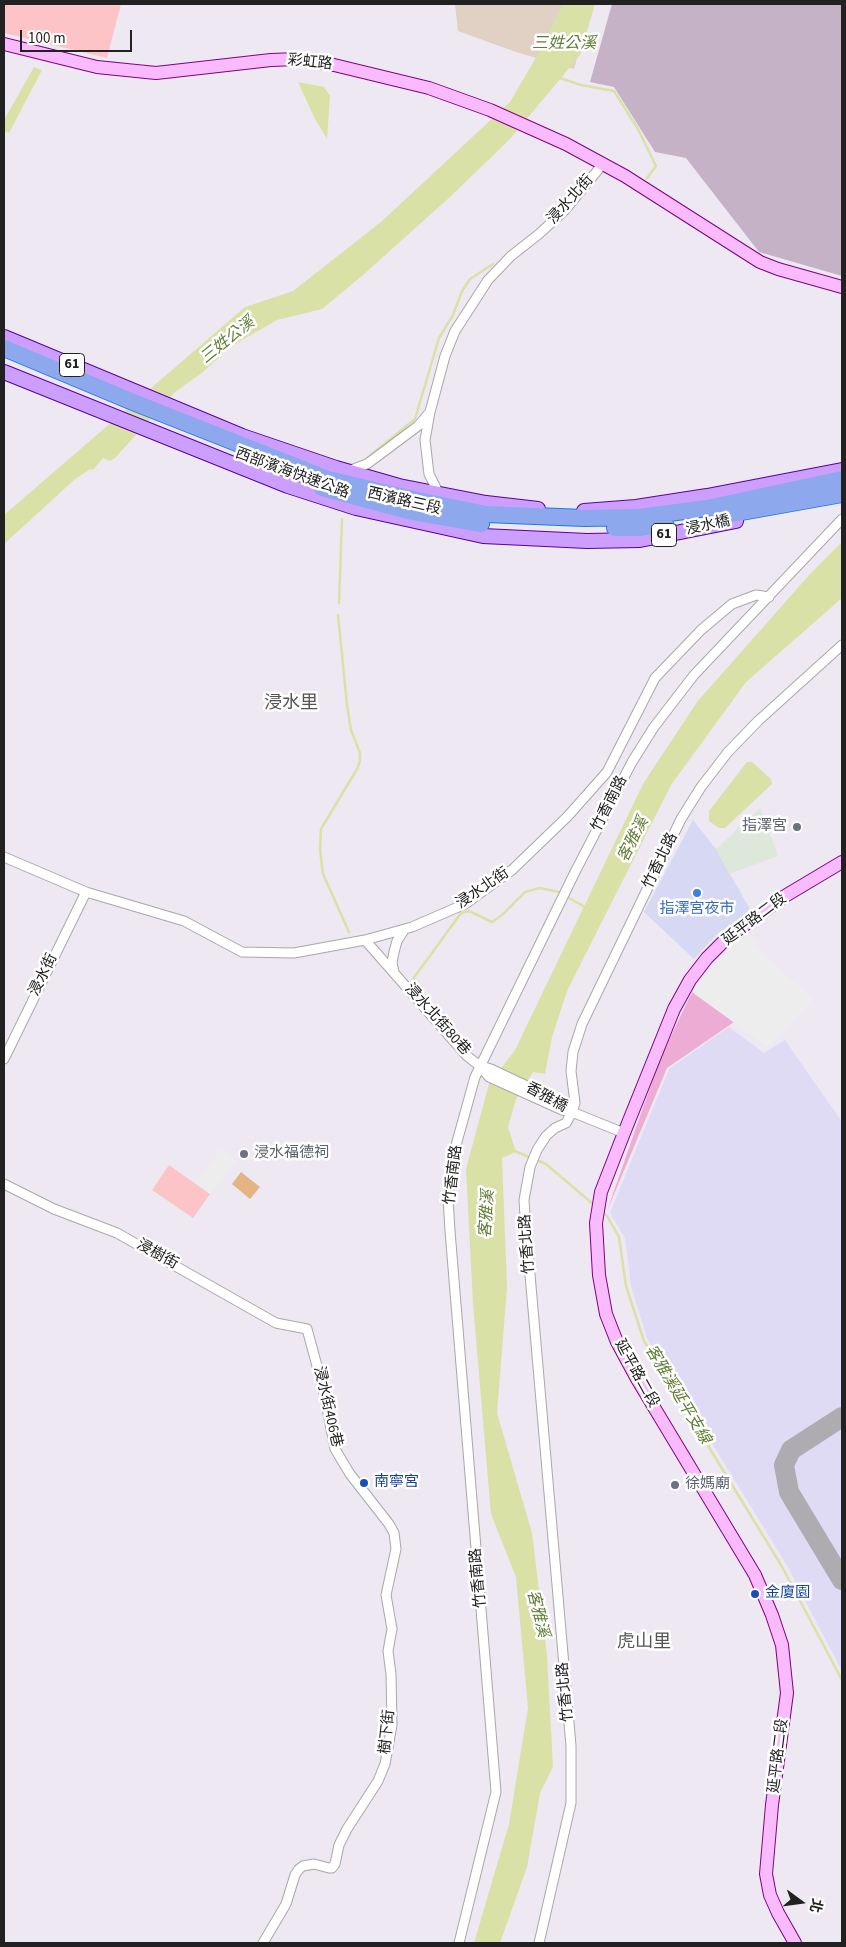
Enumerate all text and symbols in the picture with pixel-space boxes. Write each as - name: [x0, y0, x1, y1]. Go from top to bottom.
- scale bar: [22, 20, 135, 52]
- text: 100 m: [28, 28, 66, 49]
- water label: 三姓公溪: [532, 34, 596, 54]
- street label: 彩虹路: [287, 52, 333, 74]
- street label: 浸水北街: [544, 172, 598, 228]
- water label: 三姓公溪: [197, 313, 259, 369]
- road number: 61: [60, 354, 84, 376]
- street label: 西部濱海快速公路: [233, 445, 351, 503]
- street label: 西濱路三段: [365, 485, 443, 519]
- street label: 浸水橋: [684, 513, 732, 539]
- road number: 61: [652, 524, 676, 546]
- district label: 浸水里: [264, 693, 318, 715]
- street label: 竹香南路: [588, 773, 632, 835]
- water label: 客雅溪: [615, 814, 653, 866]
- place label: 指澤宮: [742, 818, 787, 836]
- marker: 指澤宮: [791, 821, 803, 833]
- street label: 竹香北路: [640, 830, 682, 892]
- street label: 浸水北街: [453, 865, 513, 913]
- marker: 指澤宮夜市: [691, 887, 703, 899]
- street label: 延平路二段: [720, 890, 790, 950]
- place label: 指澤宮夜市: [660, 901, 734, 919]
- street label: 浸水街: [26, 951, 62, 999]
- street label: 浸水北街80巷: [400, 981, 474, 1059]
- street label: 香雅橋: [522, 1079, 570, 1117]
- street label: 竹香南路: [441, 1144, 467, 1206]
- place label: 浸水福德祠: [254, 1145, 329, 1163]
- marker: 浸水福德祠: [238, 1148, 250, 1160]
- water label: 客雅溪: [477, 1189, 499, 1239]
- street label: 竹香北路: [517, 1213, 539, 1275]
- street label: 浸樹街: [133, 1236, 181, 1274]
- street label: 延平路二段: [610, 1337, 662, 1411]
- water label: 客雅溪延平支線: [640, 1342, 714, 1448]
- street label: 浸水街406巷: [309, 1365, 345, 1449]
- place label: 南寧宮: [374, 1474, 419, 1492]
- place label: 徐媽廟: [685, 1476, 730, 1494]
- marker: 南寧宮: [358, 1477, 370, 1489]
- marker: 徐媽廟: [669, 1479, 681, 1491]
- street label: 竹香南路: [467, 1547, 491, 1609]
- place label: 金廈園: [765, 1585, 810, 1603]
- water label: 客雅溪: [522, 1588, 552, 1640]
- marker: 金廈園: [749, 1588, 761, 1600]
- district label: 虎山里: [617, 1632, 671, 1654]
- street label: 竹香北路: [554, 1661, 578, 1723]
- street label: 樹下街: [377, 1709, 399, 1755]
- street label: 延平路二段: [765, 1718, 793, 1794]
- north arrow: [776, 1877, 826, 1927]
- text: 北: [804, 1896, 827, 1915]

